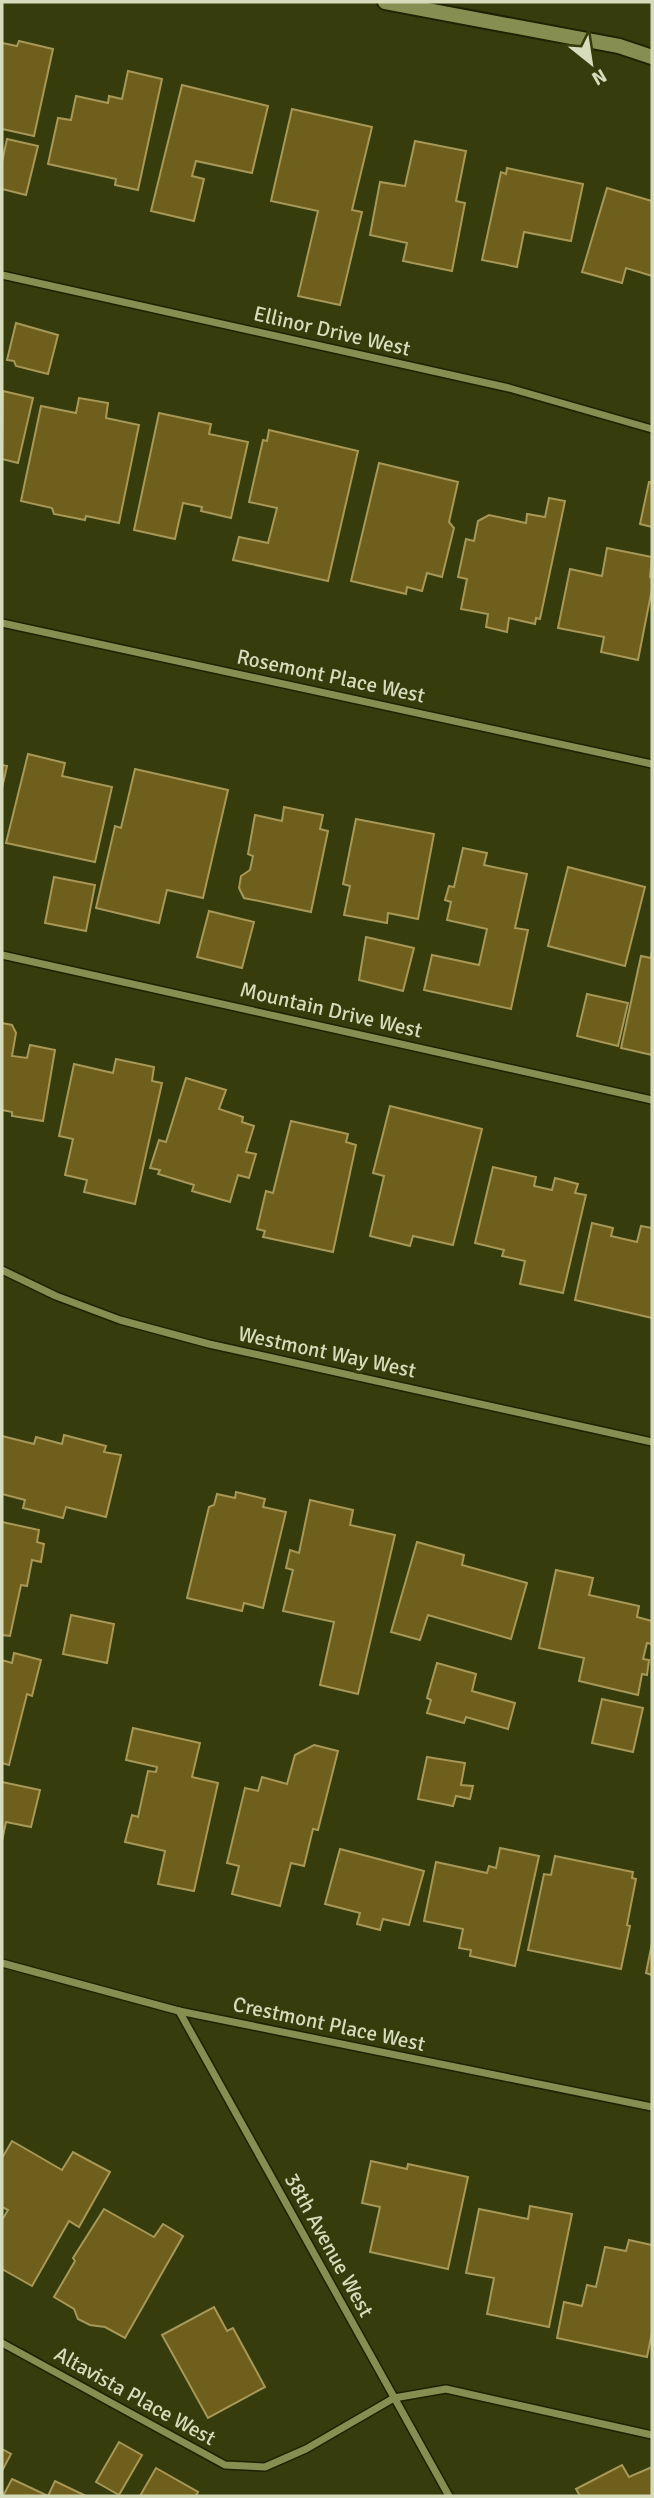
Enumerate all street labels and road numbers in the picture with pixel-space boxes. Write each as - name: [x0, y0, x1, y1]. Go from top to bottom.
- street label: Ellinor Drive West: [251, 300, 413, 362]
- street label: Rosemont Place West: [235, 643, 427, 709]
- street label: Mountain Drive West: [237, 976, 425, 1044]
- street label: Westmont Way West: [236, 1320, 418, 1384]
- street label: Crestmont Place West: [231, 1991, 427, 2057]
- street label: 38th Avenue West: [279, 2169, 379, 2321]
- street label: Altavista Place West: [50, 2341, 220, 2451]

